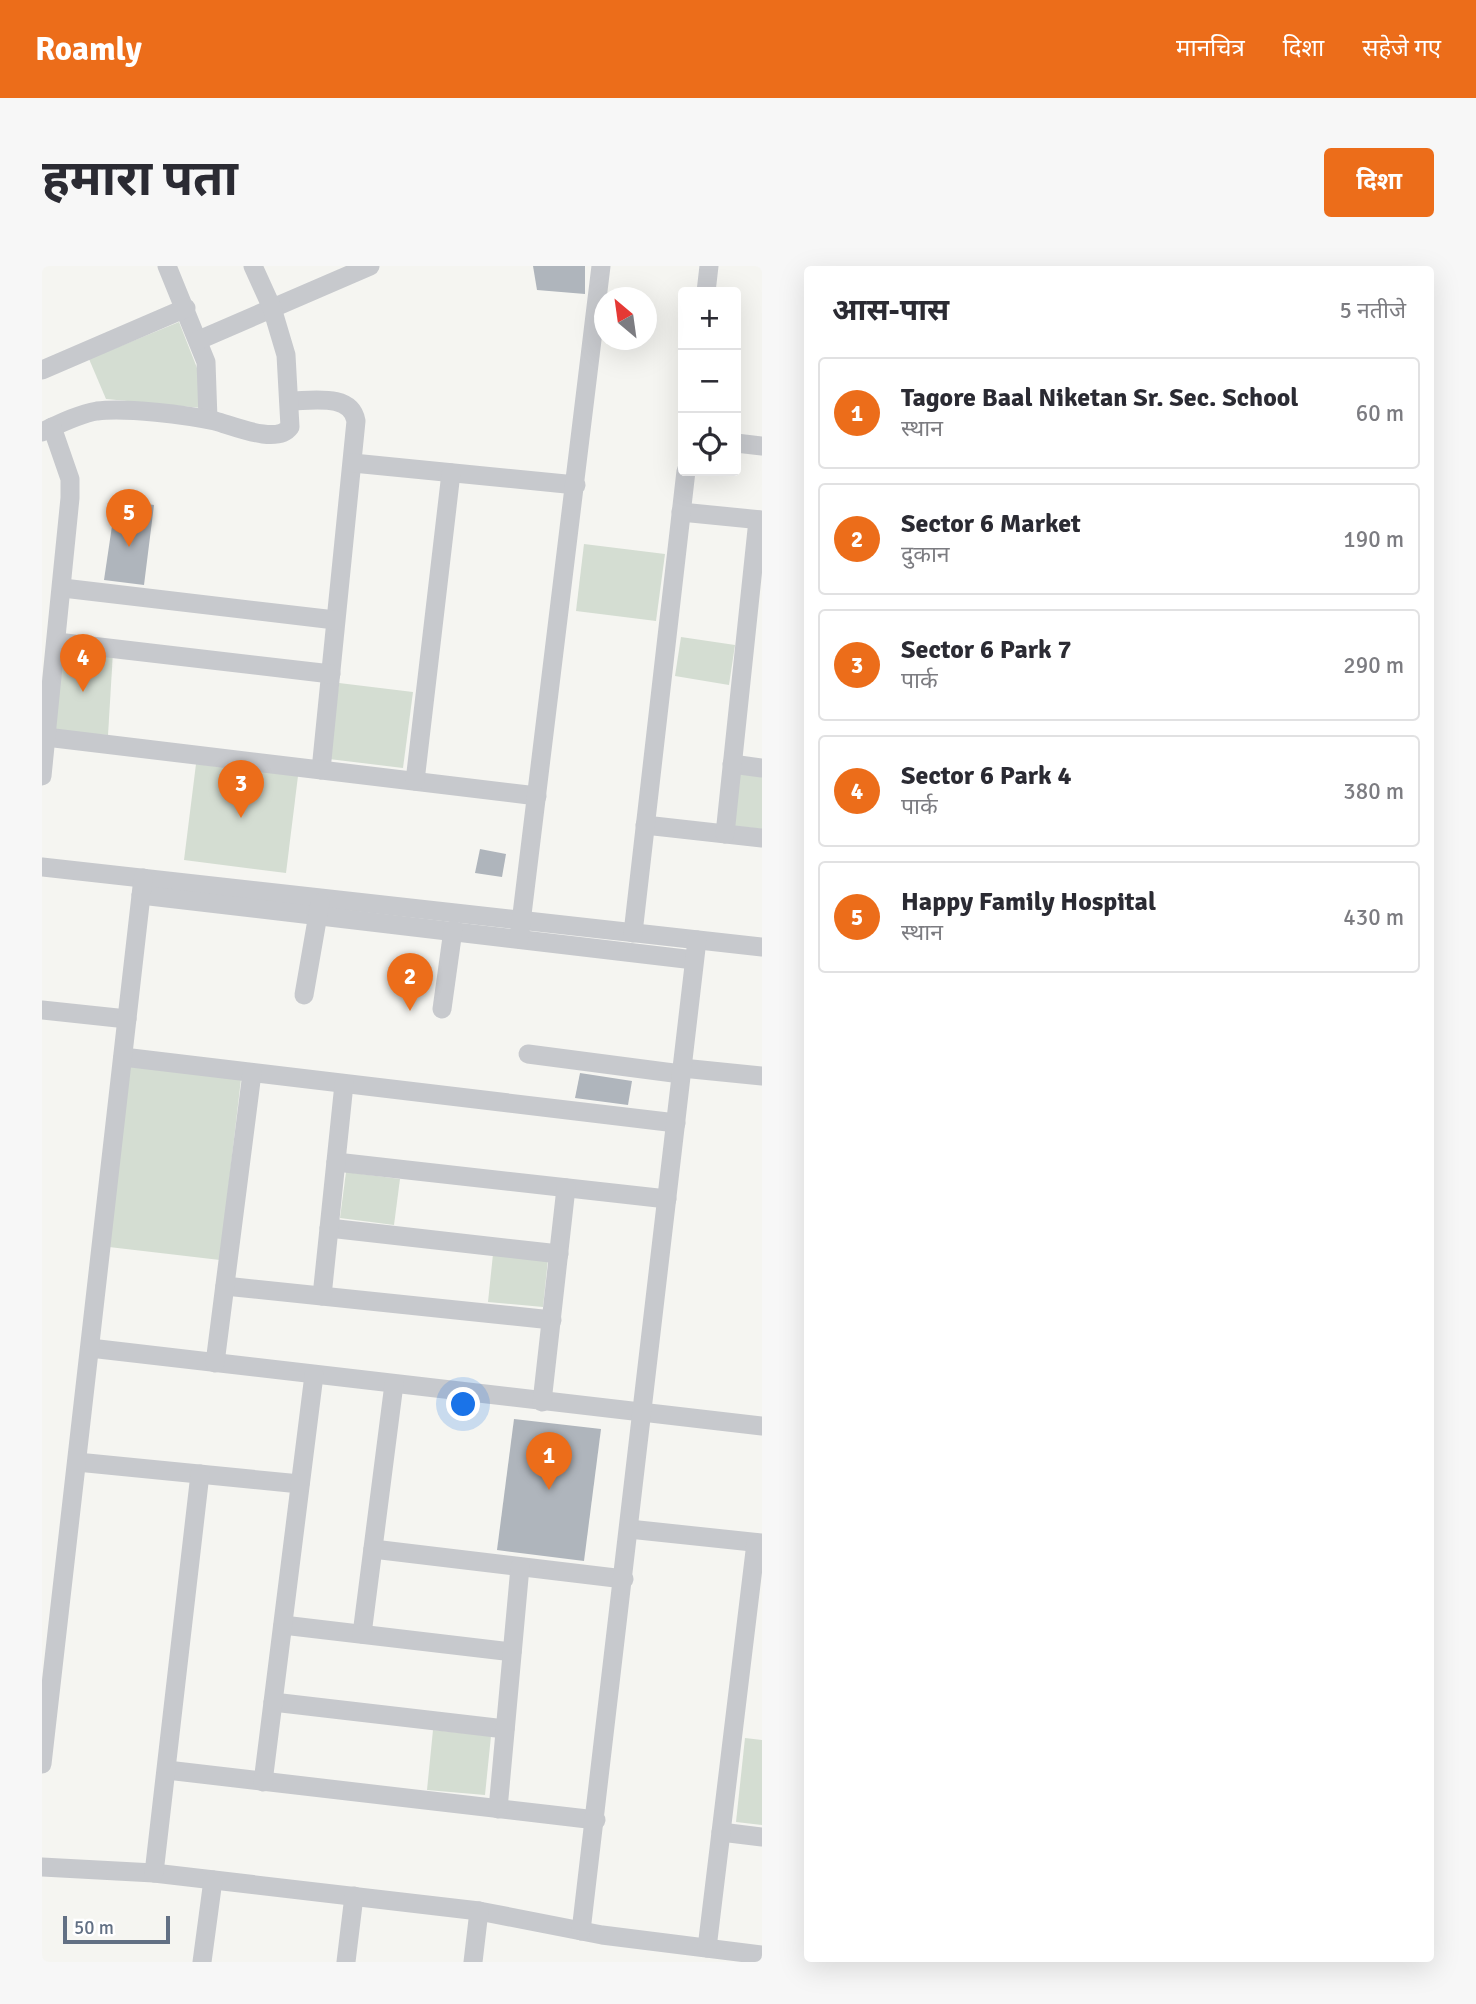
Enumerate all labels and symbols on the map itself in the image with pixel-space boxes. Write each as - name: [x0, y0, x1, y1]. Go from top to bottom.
- north arrow: [594, 287, 657, 350]
- pin: 5: [106, 489, 152, 547]
- pin: 4: [60, 634, 106, 692]
- pin: 3: [218, 760, 264, 818]
- pin: 2: [387, 953, 433, 1011]
- your location: [446, 1387, 480, 1421]
- pin: 1: [526, 1432, 572, 1490]
- scale bar: [63, 1913, 170, 1945]

